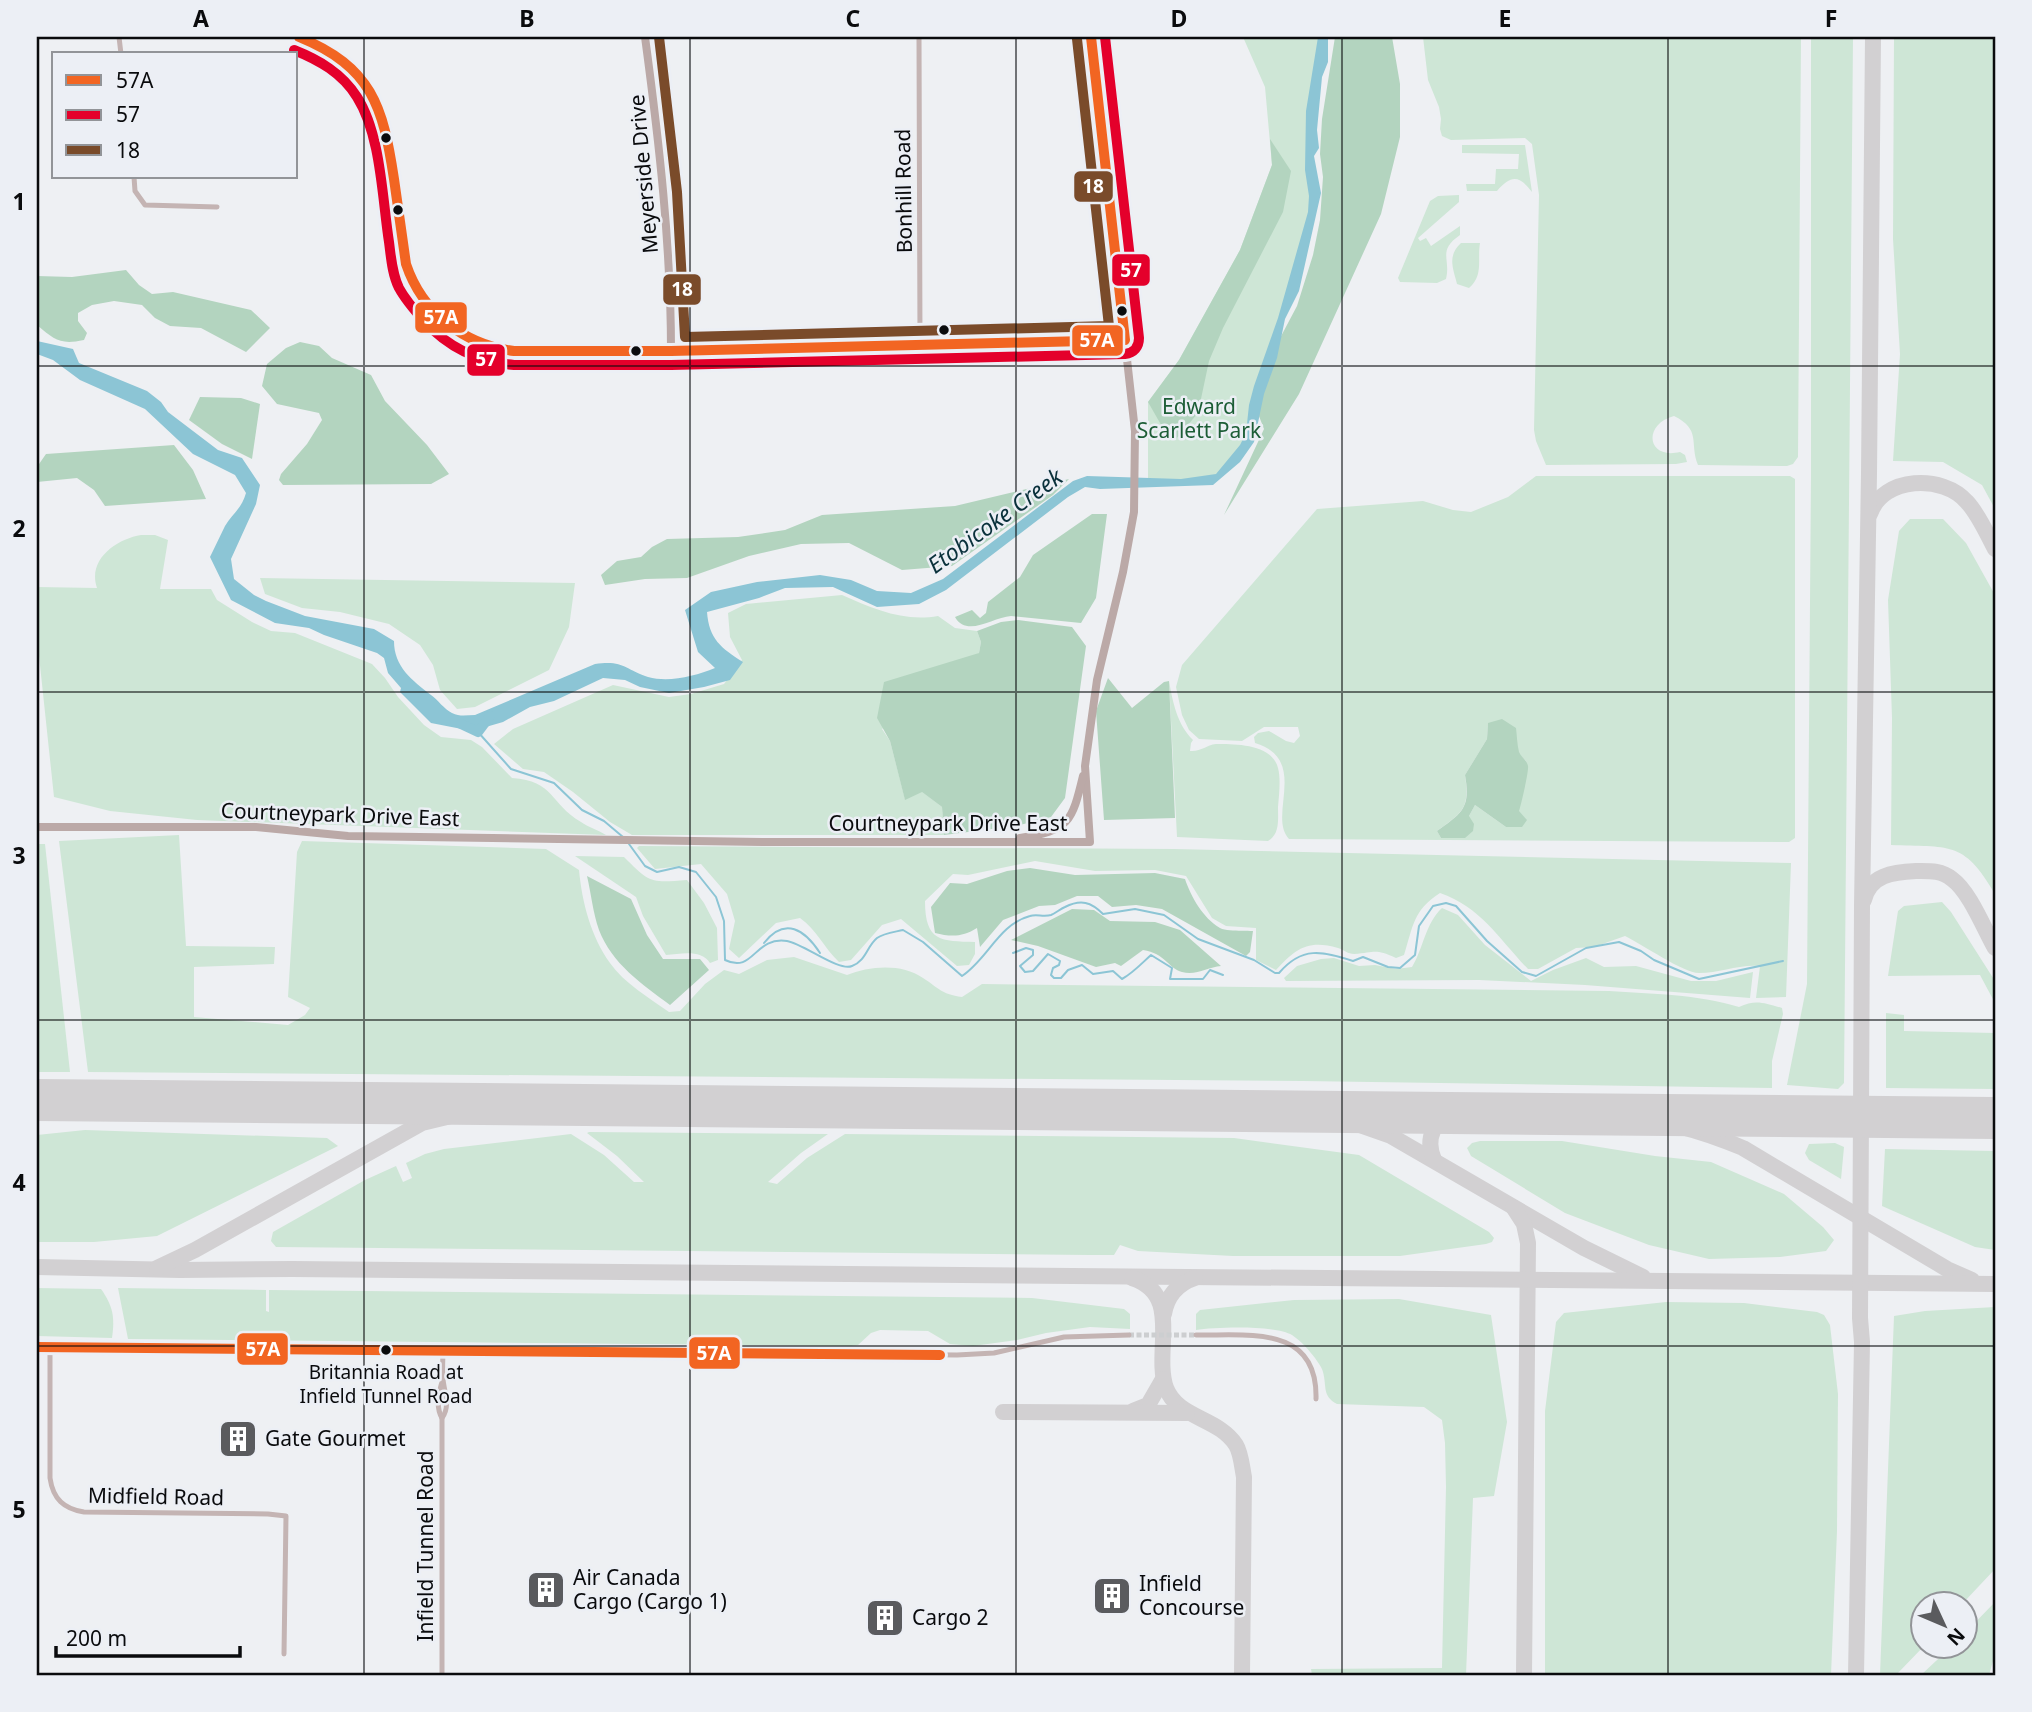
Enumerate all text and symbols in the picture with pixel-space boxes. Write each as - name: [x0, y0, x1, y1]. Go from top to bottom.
- text: A: [193, 2, 209, 34]
- text: B: [519, 2, 535, 34]
- text: C: [846, 2, 861, 34]
- text: D: [1171, 2, 1187, 34]
- text: E: [1499, 2, 1511, 34]
- text: F: [1825, 2, 1837, 34]
- legend: [52, 52, 298, 178]
- text: 57A: [116, 66, 154, 94]
- street label: Meyerside Drive: [622, 94, 664, 255]
- text: 57: [116, 100, 140, 128]
- street label: Bonhill Road: [888, 129, 918, 254]
- unlabelled marker: [379, 131, 393, 145]
- text: 18: [116, 136, 140, 164]
- line badge: 18: [1073, 170, 1114, 203]
- text: 18: [1082, 173, 1104, 199]
- text: 1: [12, 185, 26, 217]
- unlabelled marker: [391, 203, 405, 217]
- line badge: 57: [1111, 253, 1151, 287]
- text: 57: [1120, 257, 1142, 283]
- line badge: 18: [662, 273, 702, 306]
- text: 18: [671, 276, 693, 302]
- line badge: 57A: [414, 301, 468, 334]
- text: 57A: [424, 304, 459, 330]
- unlabelled marker: [1115, 304, 1129, 318]
- unlabelled marker: [937, 323, 951, 337]
- line badge: 57A: [1071, 324, 1124, 357]
- text: 57A: [1080, 327, 1115, 353]
- line badge: 57: [466, 343, 506, 377]
- unlabelled marker: [629, 344, 643, 358]
- text: 57: [475, 346, 497, 372]
- park label: Edward Scarlett Park: [1137, 392, 1262, 444]
- water label: Etobicoke Creek: [920, 459, 1070, 580]
- text: 2: [12, 512, 26, 544]
- street label: Courtneypark Drive East: [220, 796, 460, 832]
- street label: Courtneypark Drive East: [829, 809, 1068, 837]
- text: 3: [12, 839, 26, 871]
- text: 4: [12, 1166, 26, 1198]
- line badge: 57A: [236, 1332, 289, 1366]
- text: 57A: [246, 1336, 281, 1362]
- line badge: 57A: [688, 1336, 741, 1370]
- text: 57A: [697, 1340, 732, 1366]
- marker: Britannia Road at Infield Tunnel Road: [379, 1343, 393, 1357]
- place label: Britannia Road at Infield Tunnel Road: [300, 1359, 472, 1409]
- building icon: Gate Gourmet: [217, 1418, 259, 1460]
- place label: Gate Gourmet: [265, 1424, 406, 1452]
- street label: Infield Tunnel Road: [411, 1450, 439, 1642]
- street label: Midfield Road: [88, 1481, 224, 1511]
- text: 5: [12, 1493, 26, 1525]
- place label: Air Canada Cargo (Cargo 1): [573, 1563, 727, 1615]
- building icon: Air Canada Cargo (Cargo 1): [525, 1569, 567, 1611]
- place label: Infield Concourse: [1139, 1569, 1244, 1621]
- building icon: Infield Concourse: [1091, 1575, 1133, 1617]
- north arrow: [1910, 1590, 1980, 1660]
- building icon: Cargo 2: [864, 1597, 906, 1639]
- place label: Cargo 2: [912, 1603, 989, 1631]
- scale bar: [56, 1614, 240, 1658]
- text: N: [1942, 1622, 1971, 1651]
- text: 200 m: [66, 1624, 127, 1652]

